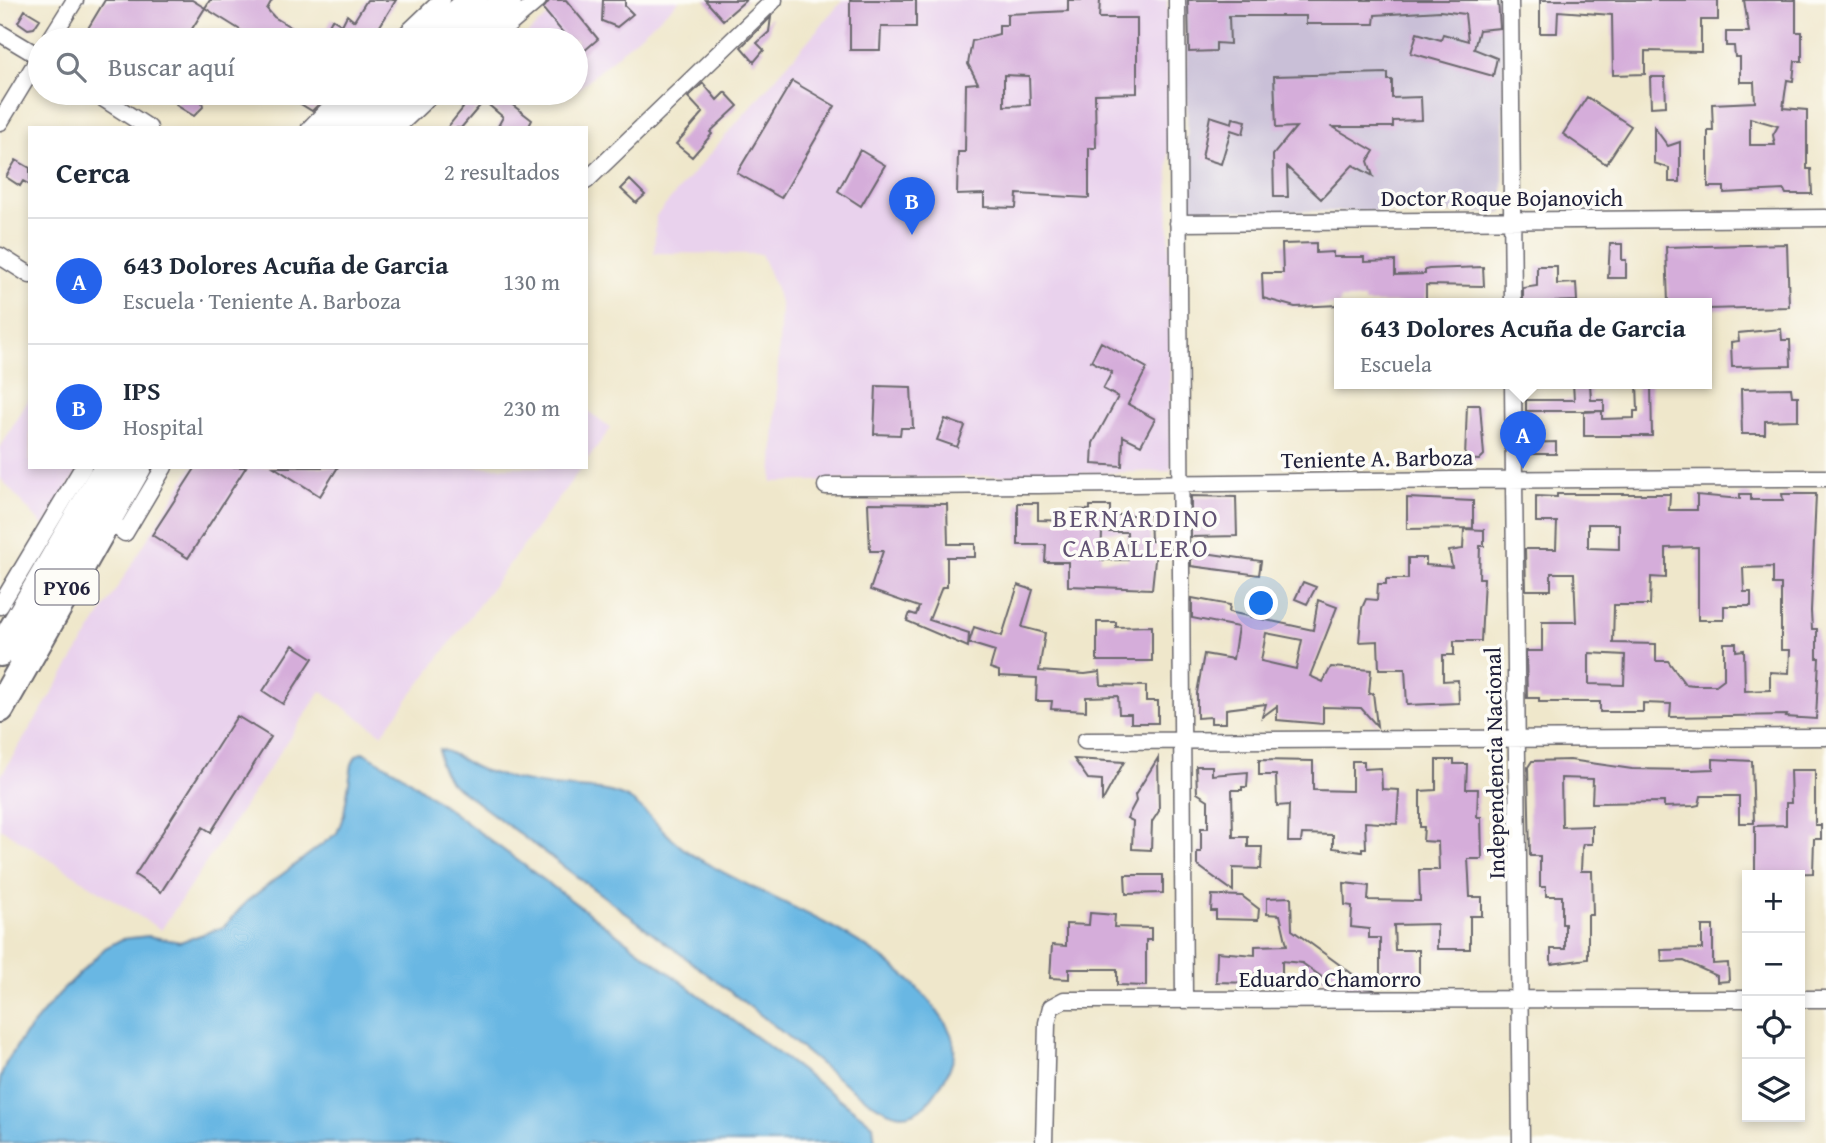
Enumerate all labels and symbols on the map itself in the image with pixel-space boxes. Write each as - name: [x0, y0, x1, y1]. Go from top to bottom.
- pin: B: [889, 177, 935, 235]
- street label: Doctor Roque Bojanovich: [1381, 181, 1623, 214]
- pin: A: [1500, 411, 1546, 469]
- street label: Teniente A. Barboza: [1281, 440, 1474, 476]
- district label: BERNARDINO CABALLERO: [1052, 498, 1220, 567]
- road number: PY06: [36, 570, 98, 604]
- your location: [1244, 586, 1278, 620]
- street label: Independencia Nacional: [1475, 647, 1513, 879]
- street label: Eduardo Chamorro: [1239, 962, 1421, 995]

